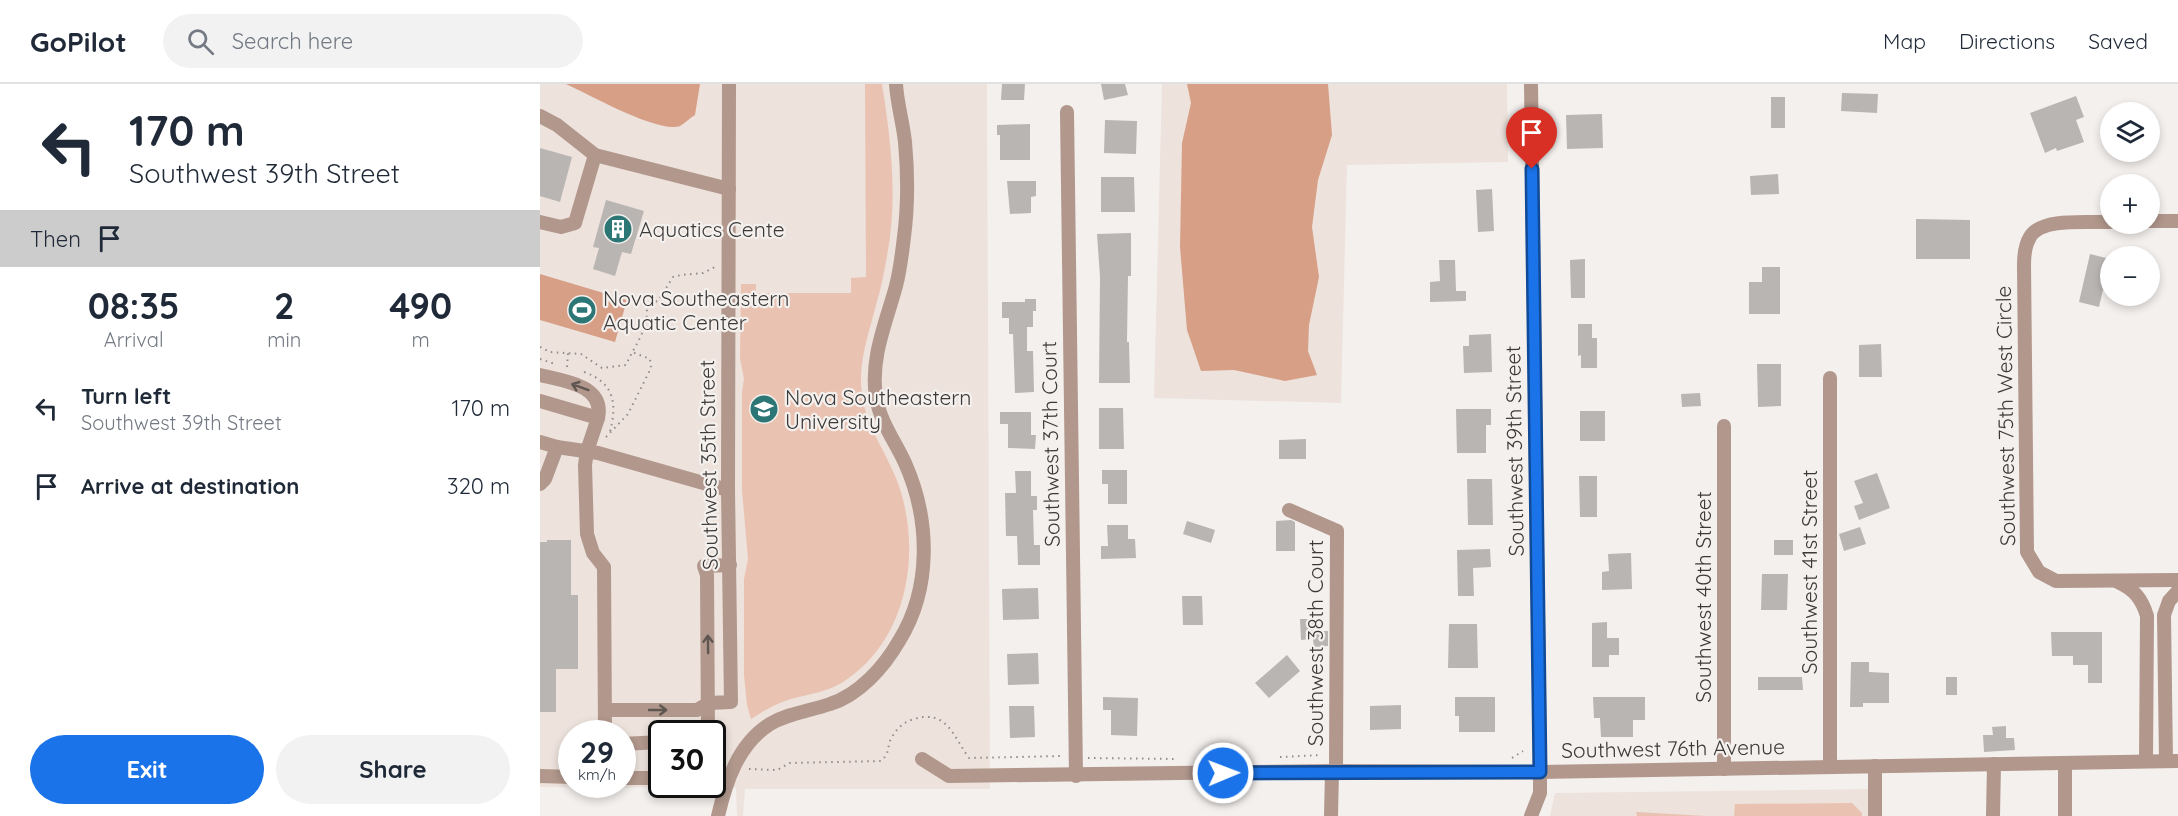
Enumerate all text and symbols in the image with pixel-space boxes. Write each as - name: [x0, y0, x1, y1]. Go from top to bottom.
- search box: [163, 14, 583, 68]
- text: GoPilot: [30, 24, 127, 59]
- icon: search: [184, 25, 217, 58]
- text: Search here: [232, 27, 353, 55]
- text: Map: [1883, 28, 1926, 54]
- text: Directions: [1959, 28, 2055, 54]
- text: Saved: [2088, 28, 2148, 54]
- map controls: [2100, 102, 2160, 306]
- button: layers: [2100, 102, 2160, 162]
- text: 170 m: [129, 104, 245, 157]
- pin: [1506, 107, 1557, 169]
- icon: left: [30, 108, 108, 186]
- icon: arrive: [1515, 116, 1548, 149]
- text: Southwest 39th Street: [129, 156, 400, 190]
- button: +: [2100, 174, 2160, 234]
- building icon: Aquatics Cente: [602, 213, 634, 245]
- place label: Aquatics Cente: [639, 216, 785, 242]
- icon: arrive: [93, 222, 126, 255]
- text: Then: [30, 225, 81, 253]
- button: −: [2100, 246, 2160, 306]
- text: 08:35: [88, 283, 180, 328]
- text: 2: [274, 283, 295, 328]
- text: 490: [389, 283, 452, 328]
- place label: Nova Southeastern Aquatic Center: [603, 285, 790, 335]
- street label: Southwest 75th West Circle: [1990, 286, 2020, 546]
- sports icon: Nova Southeastern Aquatic Center: [566, 294, 598, 326]
- text: Arrival: [104, 327, 164, 352]
- text: min: [267, 327, 301, 352]
- text: m: [412, 327, 430, 352]
- street label: Southwest 37th Court: [1035, 341, 1065, 547]
- street label: Southwest 39th Street: [1499, 345, 1529, 557]
- street label: Southwest 35th Street: [693, 360, 723, 570]
- one-way arrow: [571, 381, 589, 392]
- text: Turn left: [81, 382, 171, 410]
- place label: Nova Southeastern University: [785, 384, 972, 434]
- icon: left: [30, 392, 63, 425]
- school or university icon: Nova Southeastern University: [748, 393, 780, 425]
- text: 170 m: [451, 394, 510, 422]
- text: Southwest 39th Street: [81, 410, 282, 435]
- icon: arrive: [30, 470, 63, 503]
- street label: Southwest 41st Street: [1796, 470, 1822, 674]
- text: Arrive at destination: [81, 472, 299, 500]
- text: 320 m: [447, 472, 510, 500]
- street label: Southwest 40th Street: [1690, 491, 1716, 703]
- street label: Southwest 38th Court: [1302, 540, 1328, 746]
- one-way arrow: [703, 635, 714, 655]
- one-way arrow: [648, 704, 668, 716]
- speed limit sign: 30: [648, 720, 726, 798]
- text: 29: [580, 733, 614, 771]
- street label: Southwest 76th Avenue: [1561, 733, 1785, 763]
- button: Exit: [30, 735, 264, 804]
- button: Share: [276, 735, 510, 804]
- position arrow: [1191, 741, 1255, 805]
- text: km/h: [578, 765, 616, 784]

